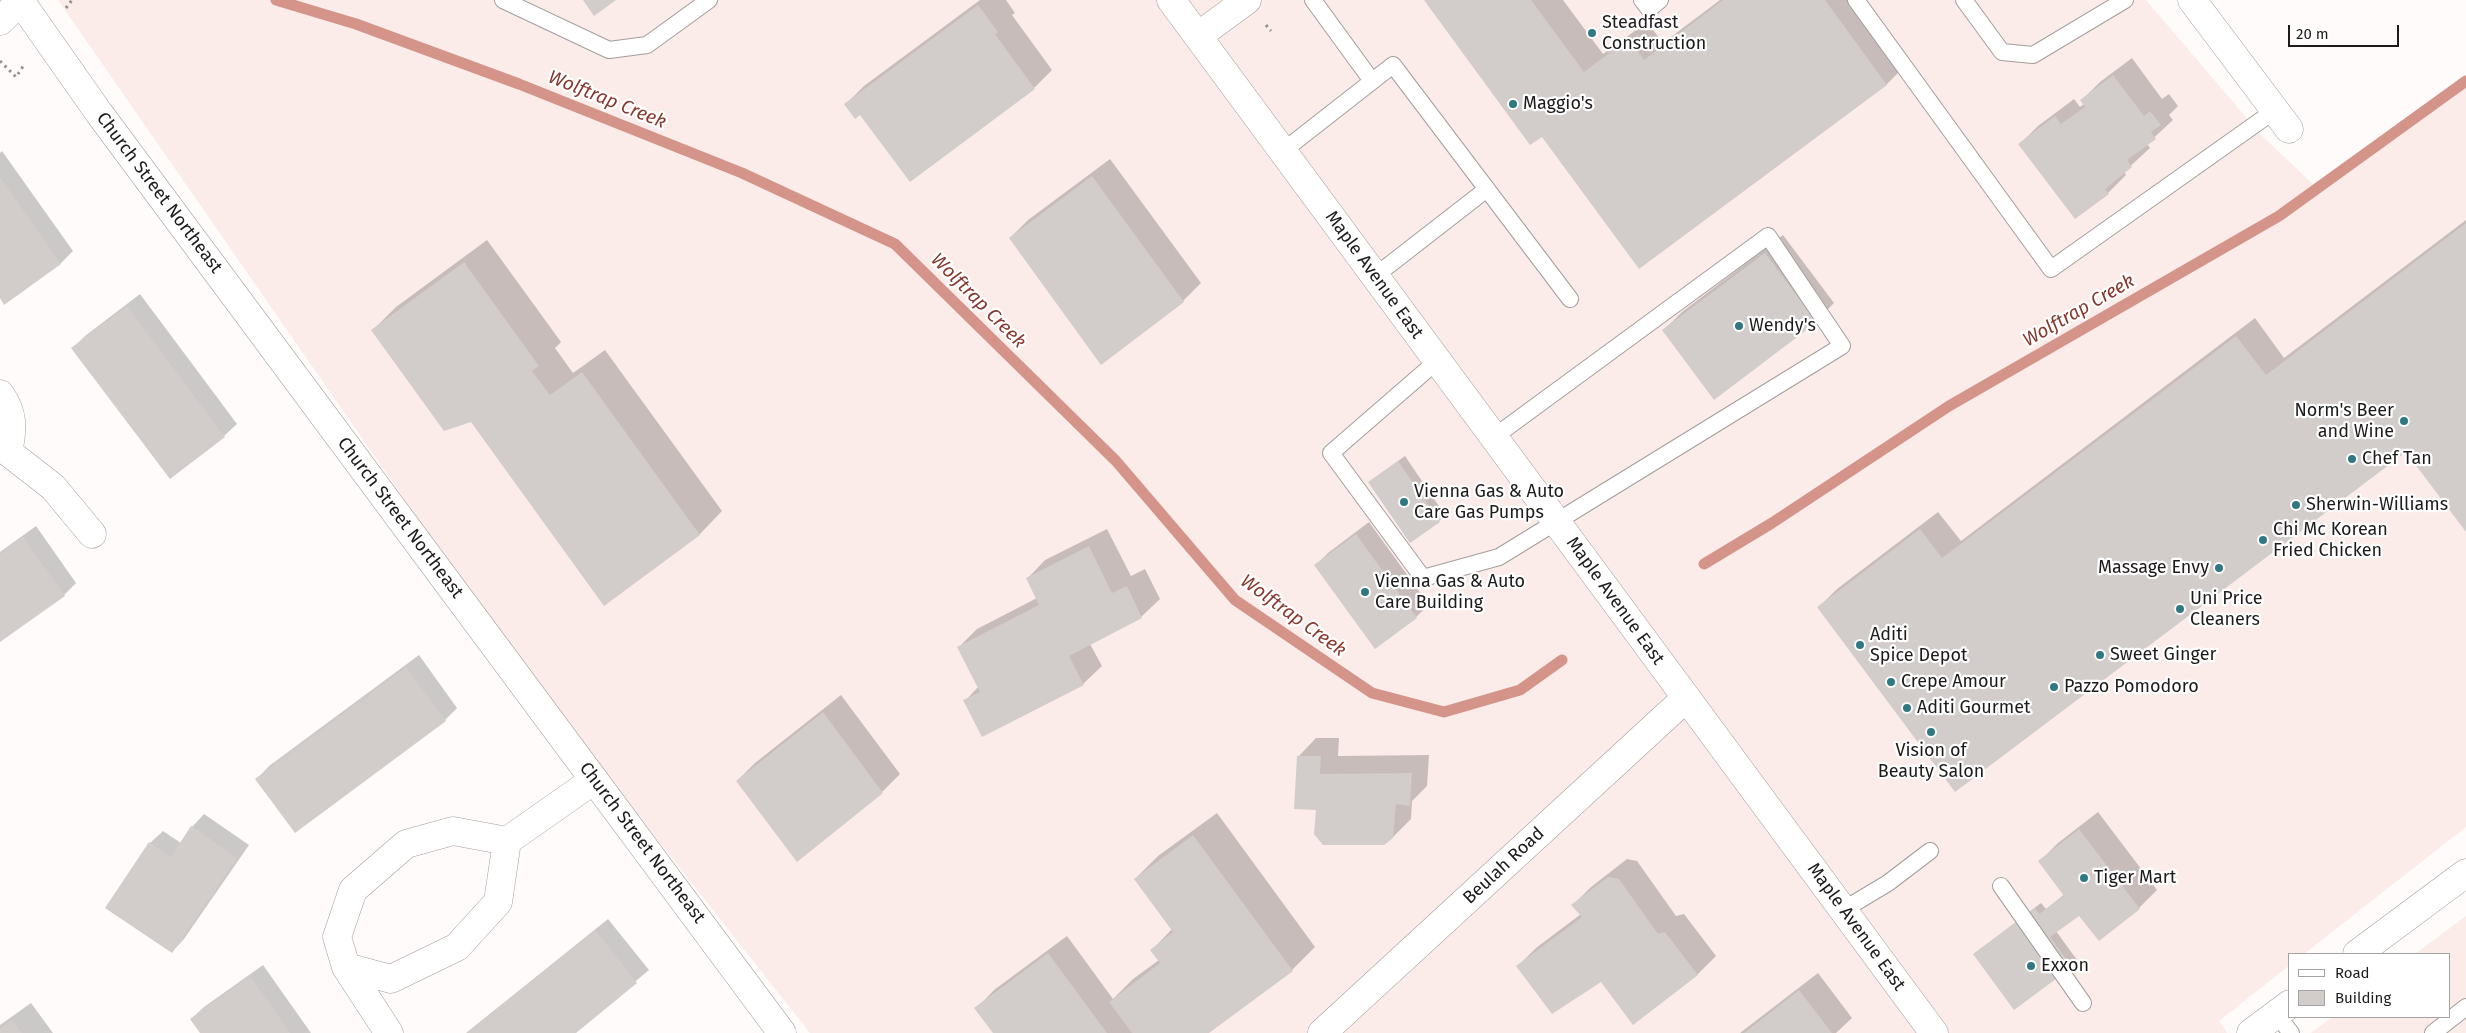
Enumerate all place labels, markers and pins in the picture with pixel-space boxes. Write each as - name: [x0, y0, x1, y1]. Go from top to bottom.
- place label: Steadfast Construction: [1602, 12, 1706, 54]
- marker: Steadfast Construction: [1586, 27, 1598, 39]
- place label: Maggio's: [1523, 93, 1593, 115]
- marker: Maggio's: [1507, 98, 1519, 110]
- place label: Wendy's: [1749, 315, 1816, 337]
- marker: Wendy's: [1733, 320, 1745, 332]
- place label: Norm's Beer and Wine: [2295, 400, 2394, 442]
- marker: Norm's Beer and Wine: [2398, 415, 2410, 427]
- place label: Chef Tan: [2362, 448, 2432, 470]
- marker: Chef Tan: [2346, 453, 2358, 465]
- place label: Vienna Gas & Auto Care Gas Pumps: [1414, 481, 1564, 524]
- place label: Sherwin-Williams: [2306, 494, 2448, 516]
- marker: Vienna Gas & Auto Care Gas Pumps: [1398, 496, 1410, 508]
- marker: Sherwin-Williams: [2290, 499, 2302, 511]
- place label: Chi Mc Korean Fried Chicken: [2273, 519, 2388, 562]
- marker: Chi Mc Korean Fried Chicken: [2257, 534, 2269, 546]
- place label: Massage Envy: [2098, 557, 2209, 579]
- marker: Massage Envy: [2213, 562, 2225, 574]
- place label: Vienna Gas & Auto Care Building: [1375, 571, 1525, 614]
- marker: Vienna Gas & Auto Care Building: [1359, 586, 1371, 598]
- place label: Uni Price Cleaners: [2190, 588, 2262, 630]
- marker: Uni Price Cleaners: [2174, 603, 2186, 615]
- place label: Aditi Spice Depot: [1870, 624, 1968, 666]
- marker: Aditi Spice Depot: [1854, 639, 1866, 651]
- place label: Sweet Ginger: [2110, 644, 2216, 666]
- marker: Sweet Ginger: [2094, 649, 2106, 661]
- place label: Crepe Amour: [1901, 671, 2006, 693]
- marker: Crepe Amour: [1885, 676, 1897, 688]
- place label: Pazzo Pomodoro: [2064, 676, 2199, 698]
- marker: Pazzo Pomodoro: [2048, 681, 2060, 693]
- place label: Aditi Gourmet: [1917, 697, 2031, 719]
- marker: Aditi Gourmet: [1901, 702, 1913, 714]
- marker: Vision of Beauty Salon: [1925, 726, 1937, 738]
- place label: Vision of Beauty Salon: [1878, 740, 1984, 782]
- place label: Tiger Mart: [2094, 867, 2176, 889]
- marker: Tiger Mart: [2078, 872, 2090, 884]
- place label: Exxon: [2041, 955, 2089, 977]
- marker: Exxon: [2025, 960, 2037, 972]

